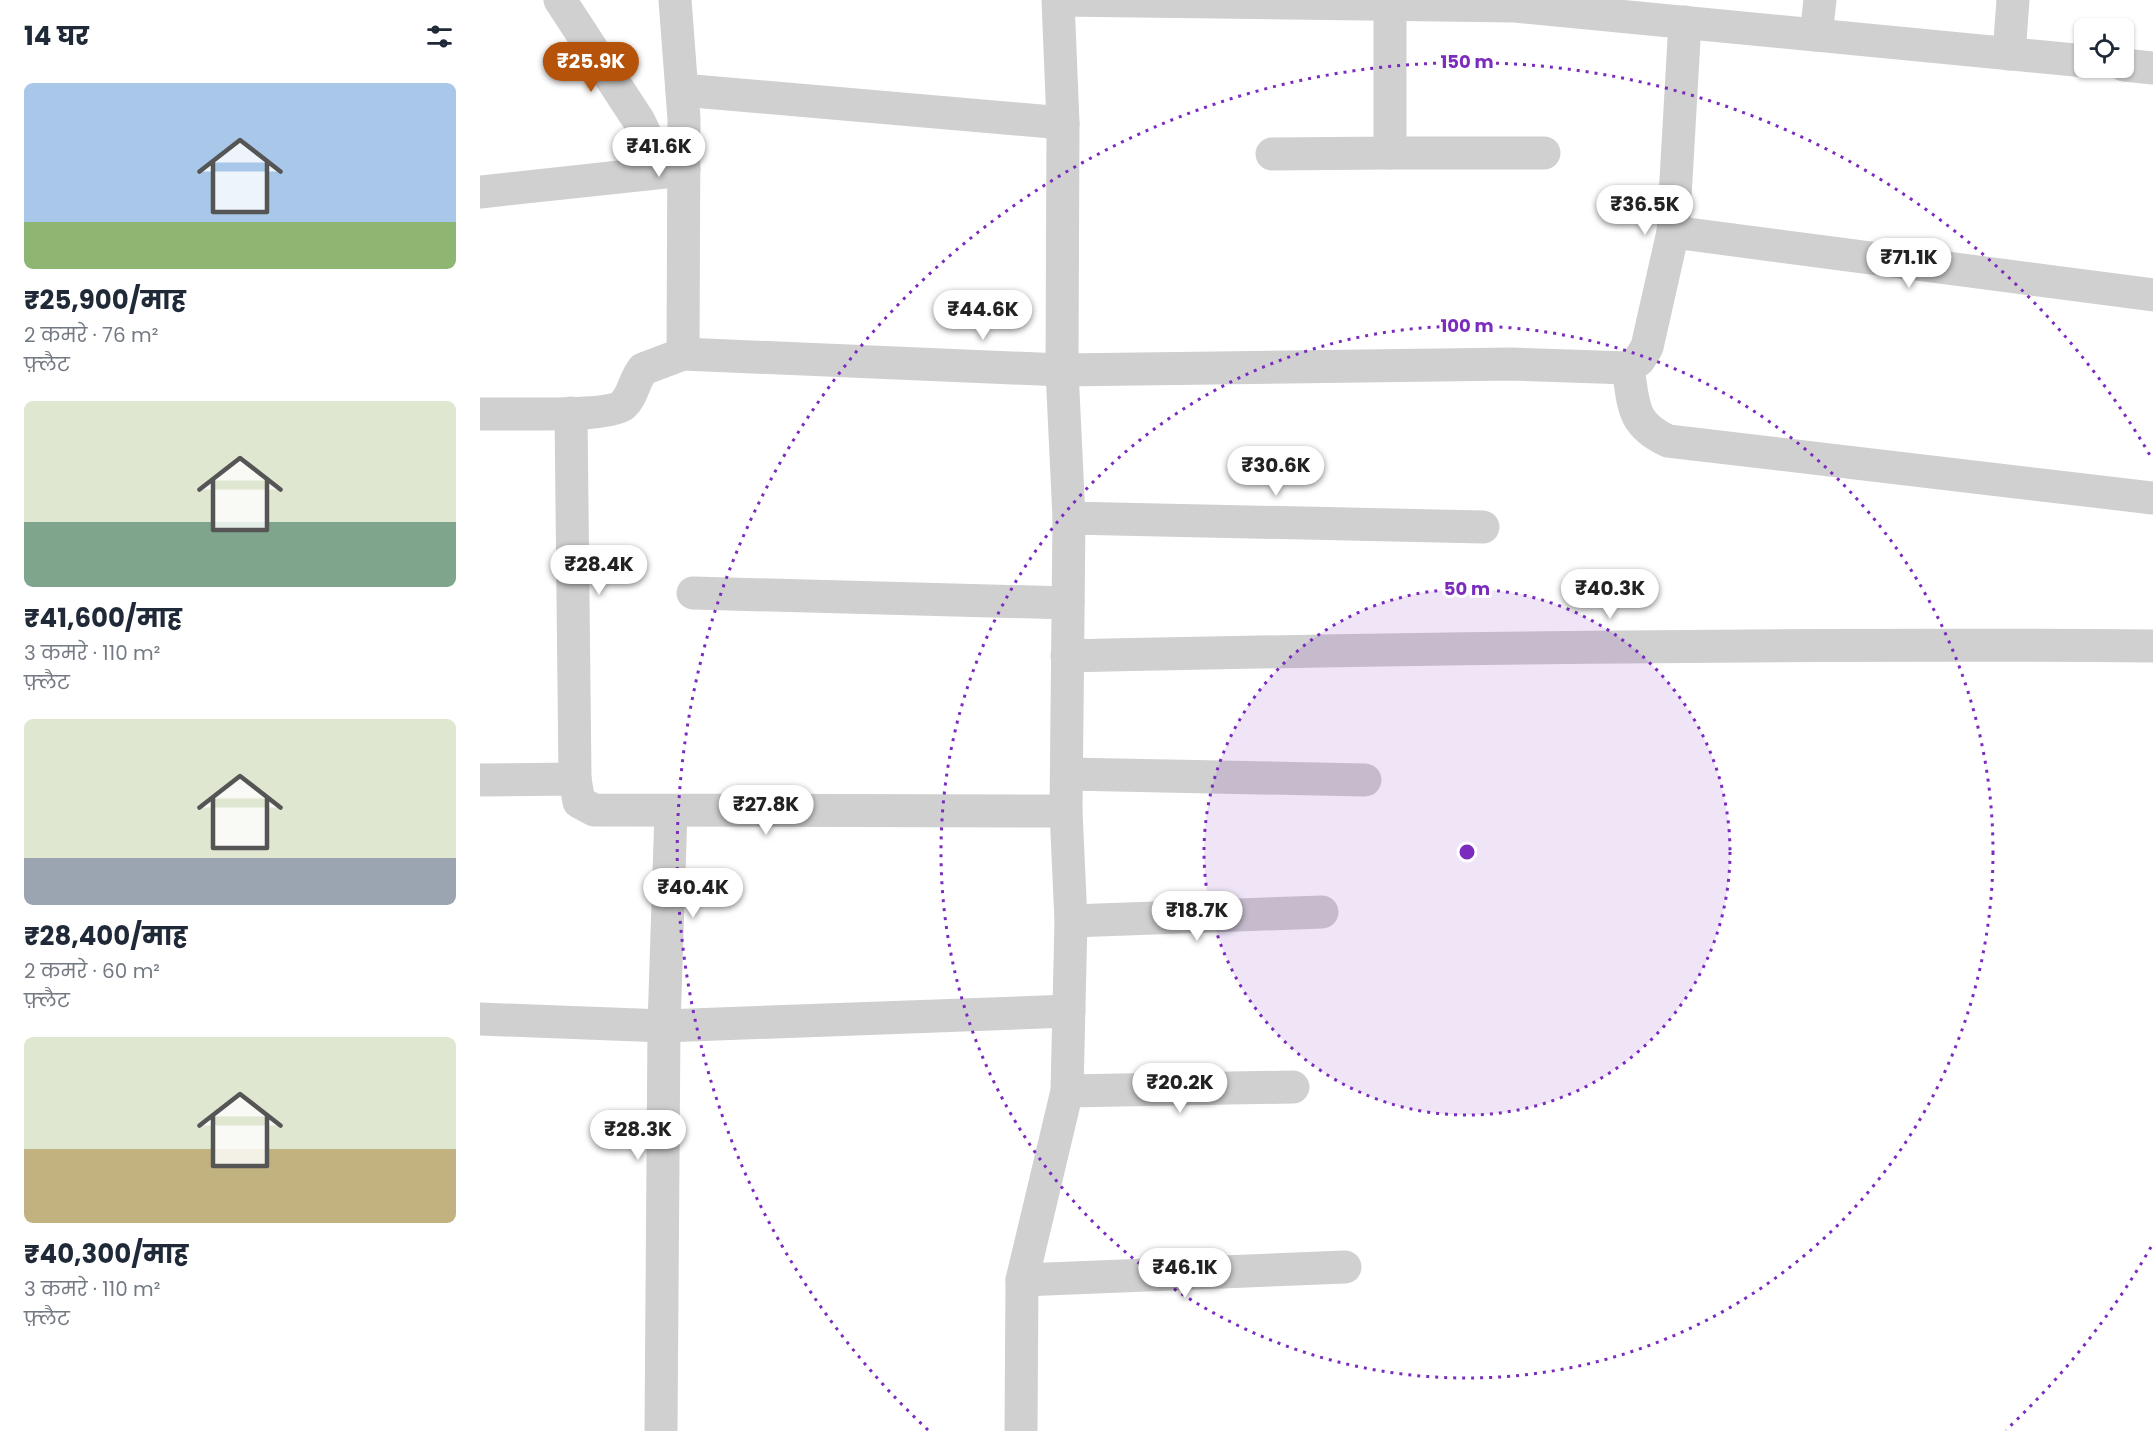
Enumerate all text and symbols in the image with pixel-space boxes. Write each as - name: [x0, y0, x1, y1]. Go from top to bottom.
- text: 14 घर: [24, 18, 89, 54]
- map controls: [2074, 18, 2134, 78]
- button: locate: [2074, 18, 2134, 78]
- icon: filters: [423, 20, 456, 53]
- pin: ₹25.9K: [542, 42, 640, 93]
- text: ₹25.9K: [557, 47, 625, 75]
- text: 150 m: [1440, 49, 1494, 74]
- icon: home: [186, 122, 294, 230]
- pin: ₹41.6K: [610, 127, 708, 178]
- text: ₹41.6K: [626, 132, 692, 160]
- pin: ₹36.5K: [1596, 185, 1694, 236]
- text: ₹36.5K: [1610, 190, 1680, 218]
- pin: ₹71.1K: [1860, 238, 1958, 289]
- text: ₹71.1K: [1880, 243, 1938, 271]
- text: ₹25,900/माह: [24, 282, 186, 318]
- pin: ₹44.6K: [934, 290, 1032, 341]
- text: ₹44.6K: [947, 295, 1019, 323]
- text: 100 m: [1440, 313, 1494, 338]
- text: 2 कमरे · 76 m²: [24, 321, 158, 349]
- text: फ़्लैट: [24, 351, 70, 379]
- icon: home: [186, 440, 294, 548]
- pin: ₹30.6K: [1227, 446, 1325, 497]
- text: ₹30.6K: [1241, 451, 1311, 479]
- pin: ₹28.4K: [550, 545, 648, 596]
- text: ₹28.4K: [564, 550, 634, 578]
- pin: ₹40.3K: [1561, 569, 1659, 620]
- text: ₹40.3K: [1575, 574, 1645, 602]
- text: 50 m: [1444, 576, 1490, 601]
- text: ₹41,600/माह: [24, 600, 182, 636]
- text: 3 कमरे · 110 m²: [24, 639, 160, 667]
- text: फ़्लैट: [24, 669, 70, 697]
- icon: home: [186, 758, 294, 866]
- pin: ₹27.8K: [717, 785, 815, 836]
- text: ₹27.8K: [733, 790, 799, 818]
- centre of rings: [1457, 842, 1477, 862]
- pin: ₹40.4K: [644, 868, 742, 919]
- text: ₹40.4K: [657, 873, 729, 901]
- pin: ₹18.7K: [1148, 891, 1246, 942]
- text: ₹18.7K: [1166, 896, 1228, 924]
- text: ₹28,400/माह: [24, 918, 187, 954]
- text: 2 कमरे · 60 m²: [24, 957, 160, 985]
- text: फ़्लैट: [24, 987, 70, 1015]
- pin: ₹20.2K: [1131, 1063, 1229, 1114]
- text: ₹20.2K: [1146, 1068, 1214, 1096]
- icon: home: [186, 1076, 294, 1184]
- pin: ₹28.3K: [589, 1110, 687, 1161]
- text: ₹28.3K: [604, 1115, 672, 1143]
- text: ₹40,300/माह: [24, 1236, 188, 1272]
- pin: ₹46.1K: [1136, 1248, 1234, 1299]
- text: ₹46.1K: [1152, 1253, 1218, 1281]
- text: 3 कमरे · 110 m²: [24, 1275, 160, 1303]
- text: फ़्लैट: [24, 1305, 70, 1333]

